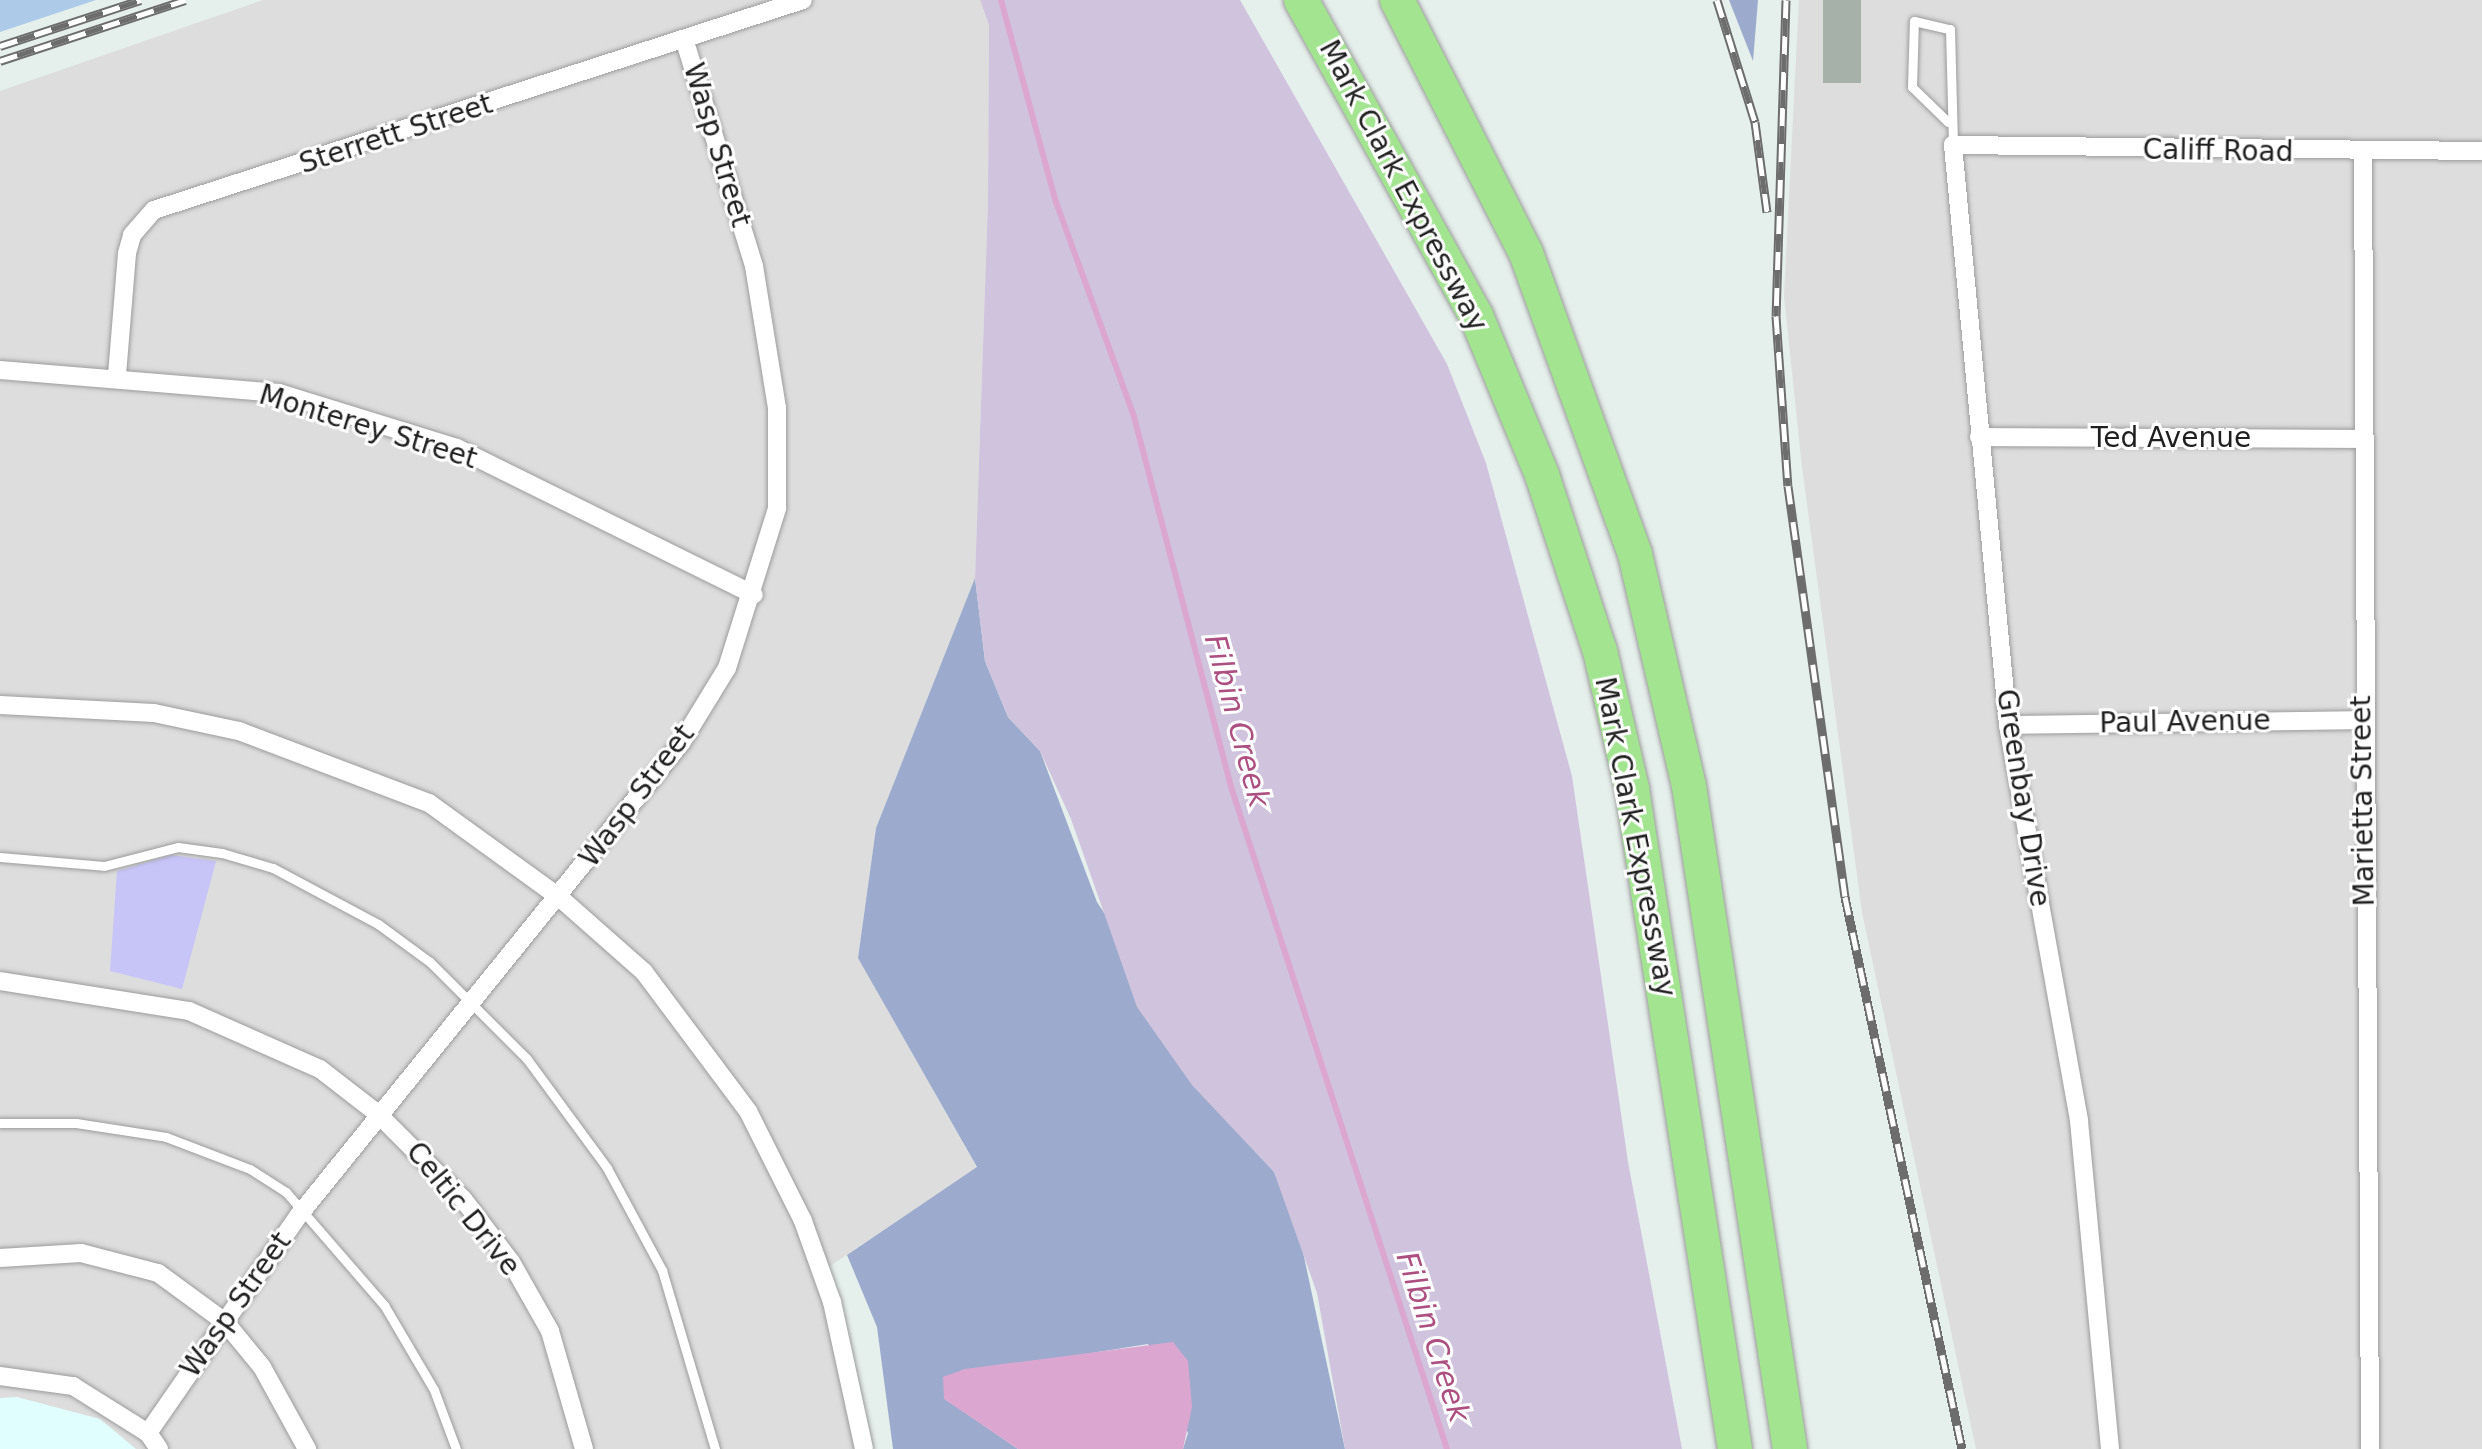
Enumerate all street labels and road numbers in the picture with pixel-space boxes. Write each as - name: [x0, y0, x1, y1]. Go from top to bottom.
- street label: Mark Clark Expressway: [1312, 35, 1494, 337]
- street label: Wasp Street: [676, 59, 758, 231]
- street label: Sterrett Street: [295, 87, 497, 181]
- street label: Califf Road: [2142, 133, 2294, 169]
- street label: Monterey Street: [255, 378, 481, 476]
- street label: Ted Avenue: [2091, 421, 2251, 455]
- street label: Mark Clark Expressway: [1588, 674, 1682, 1000]
- street label: Greenbay Drive: [1989, 687, 2057, 909]
- street label: Marietta Street: [2344, 695, 2382, 907]
- street label: Paul Avenue: [2099, 704, 2271, 740]
- street label: Wasp Street: [573, 718, 701, 874]
- street label: Celtic Drive: [399, 1135, 527, 1283]
- street label: Wasp Street: [174, 1226, 298, 1384]

